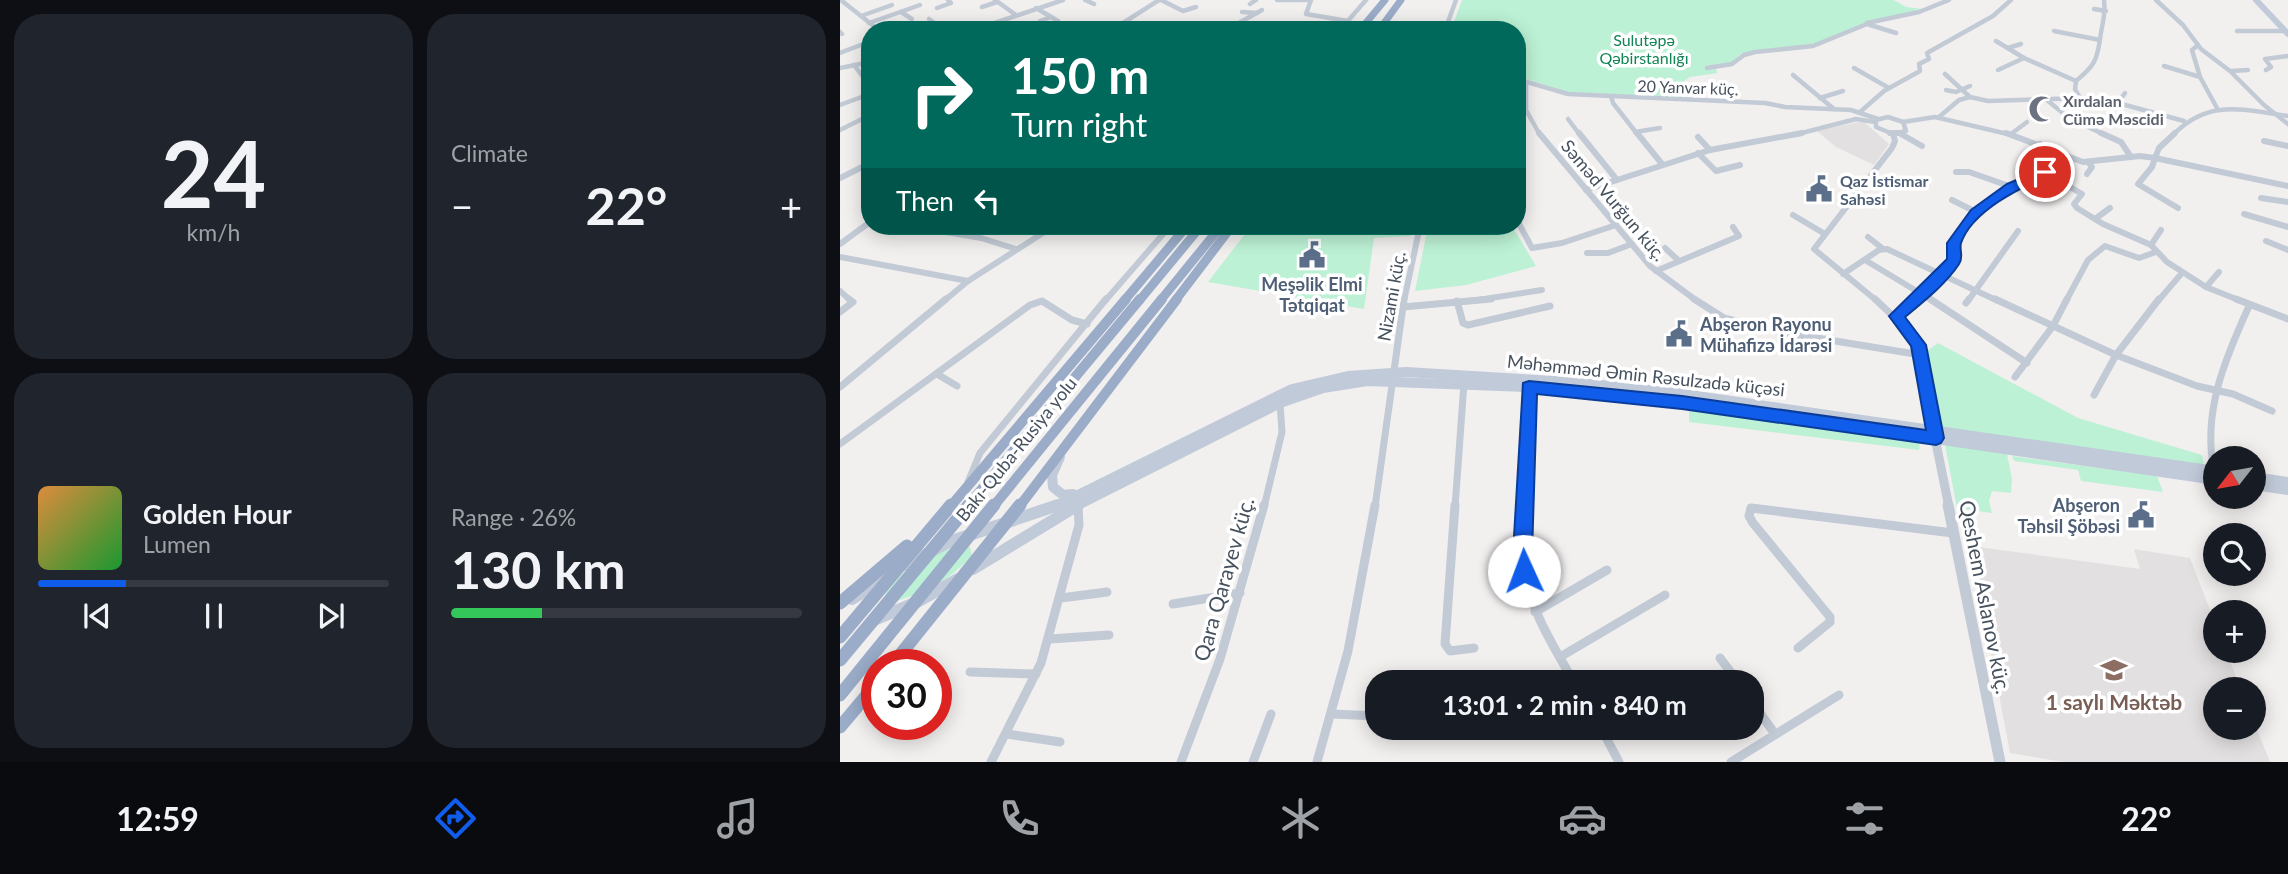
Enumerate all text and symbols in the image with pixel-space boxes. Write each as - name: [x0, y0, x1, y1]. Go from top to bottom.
- park label: Sulutəpə Qəbirstanlığı: [1599, 30, 1689, 67]
- text: 150 m: [1011, 46, 1149, 104]
- icon: right: [896, 49, 987, 140]
- street label: 20 Yanvar küç.: [1637, 76, 1739, 98]
- place label: Xırdalan Cümə Məscidi: [2063, 91, 2164, 128]
- mosque icon: Xırdalan Cümə Məscidi: [2027, 94, 2057, 124]
- text: Turn right: [1011, 105, 1147, 144]
- text: 24: [161, 118, 266, 227]
- street label: Səməd Vurğun küç.: [1557, 135, 1671, 265]
- text: Climate: [451, 139, 528, 167]
- pin: [2015, 142, 2075, 202]
- icon: arrive: [2026, 153, 2064, 191]
- place label: Qaz İstismar Sahəsi: [1840, 171, 1929, 208]
- text: 22°: [586, 174, 667, 236]
- public building icon: Qaz İstismar Sahəsi: [1804, 174, 1834, 204]
- icon: left: [968, 182, 1006, 220]
- text: −: [451, 183, 473, 229]
- text: +: [780, 183, 802, 229]
- text: Then: [896, 185, 954, 217]
- text: km/h: [187, 218, 240, 246]
- public building icon: Meşəlik Elmi Tətqiqat: [1297, 240, 1327, 270]
- street label: Nizami küç.: [1372, 249, 1410, 343]
- place label: Meşəlik Elmi Tətqiqat: [1261, 273, 1363, 316]
- place label: Abşeron Rayonu Mühafizə İdarəsi: [1699, 313, 1832, 356]
- public building icon: Abşeron Rayonu Mühafizə İdarəsi: [1664, 319, 1694, 349]
- street label: Məhəmməd Əmin Rəsulzadə küçəsi: [1506, 349, 1786, 401]
- street label: Bakı-Quba-Rusiya yolu: [951, 372, 1081, 526]
- north arrow: [2203, 446, 2266, 509]
- map controls: [2203, 446, 2266, 740]
- street label: Qara Qarayev küç.: [1188, 494, 1258, 664]
- place label: Abşeron Təhsil Şöbəsi: [2018, 494, 2120, 537]
- text: Golden Hour: [143, 498, 292, 530]
- street label: Qeshem Aslanov küç.: [1955, 498, 2017, 696]
- public building icon: Abşeron Təhsil Şöbəsi: [2126, 500, 2156, 530]
- text: Range · 26%: [451, 503, 576, 531]
- button: search: [2203, 523, 2266, 586]
- text: Lumen: [143, 530, 211, 558]
- position arrow: [1487, 534, 1561, 608]
- text: 130 km: [451, 538, 625, 600]
- icon: previous: [78, 597, 116, 635]
- icon: pause: [195, 597, 233, 635]
- icon: next: [312, 597, 350, 635]
- button: +: [2203, 600, 2266, 663]
- speed limit sign: 30: [861, 649, 952, 740]
- school or university icon: 1 saylı Məktəb: [2099, 655, 2129, 685]
- button: −: [2203, 677, 2266, 740]
- text: 13:01 · 2 min · 840 m: [1442, 689, 1687, 721]
- place label: 1 saylı Məktəb: [2046, 689, 2182, 714]
- icon: directions: [431, 794, 480, 843]
- icon: music: [713, 794, 762, 843]
- icon: phone: [995, 794, 1044, 843]
- icon: climate: [1276, 794, 1325, 843]
- icon: car: [1558, 794, 1607, 843]
- icon: filters: [1840, 794, 1889, 843]
- text: 12:59: [116, 799, 199, 838]
- text: 22°: [2121, 799, 2172, 838]

